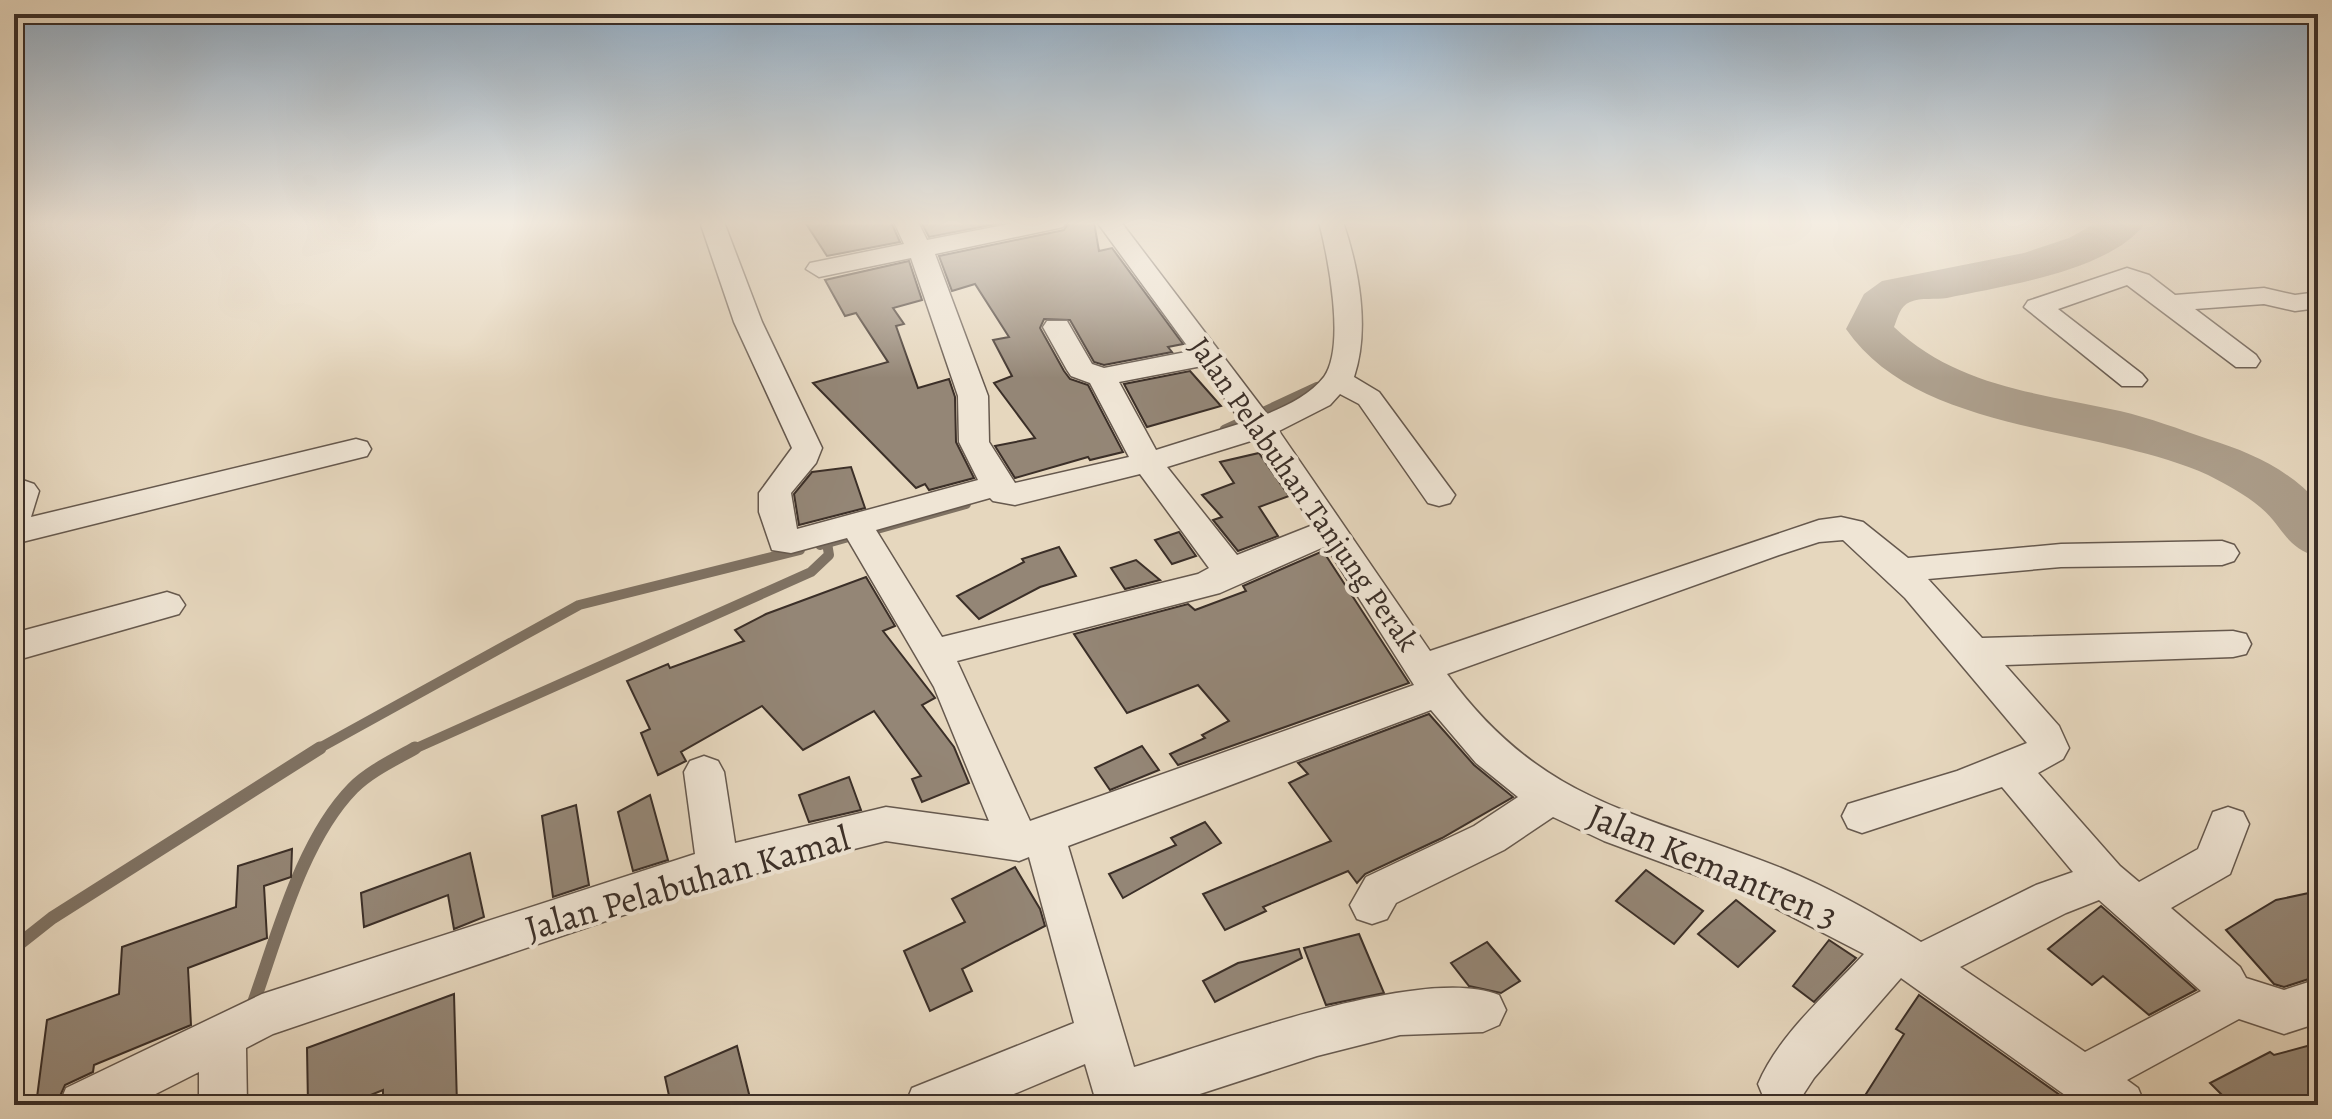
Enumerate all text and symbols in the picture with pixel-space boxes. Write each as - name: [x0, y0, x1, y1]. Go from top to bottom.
- street label: Jalan Pelabuhan Tanjung Perak: [1180, 329, 1428, 659]
- street label: Jalan Kemantren 3: [1580, 791, 1845, 940]
- street label: Jalan Pelabuhan Kamal: [519, 813, 855, 952]

